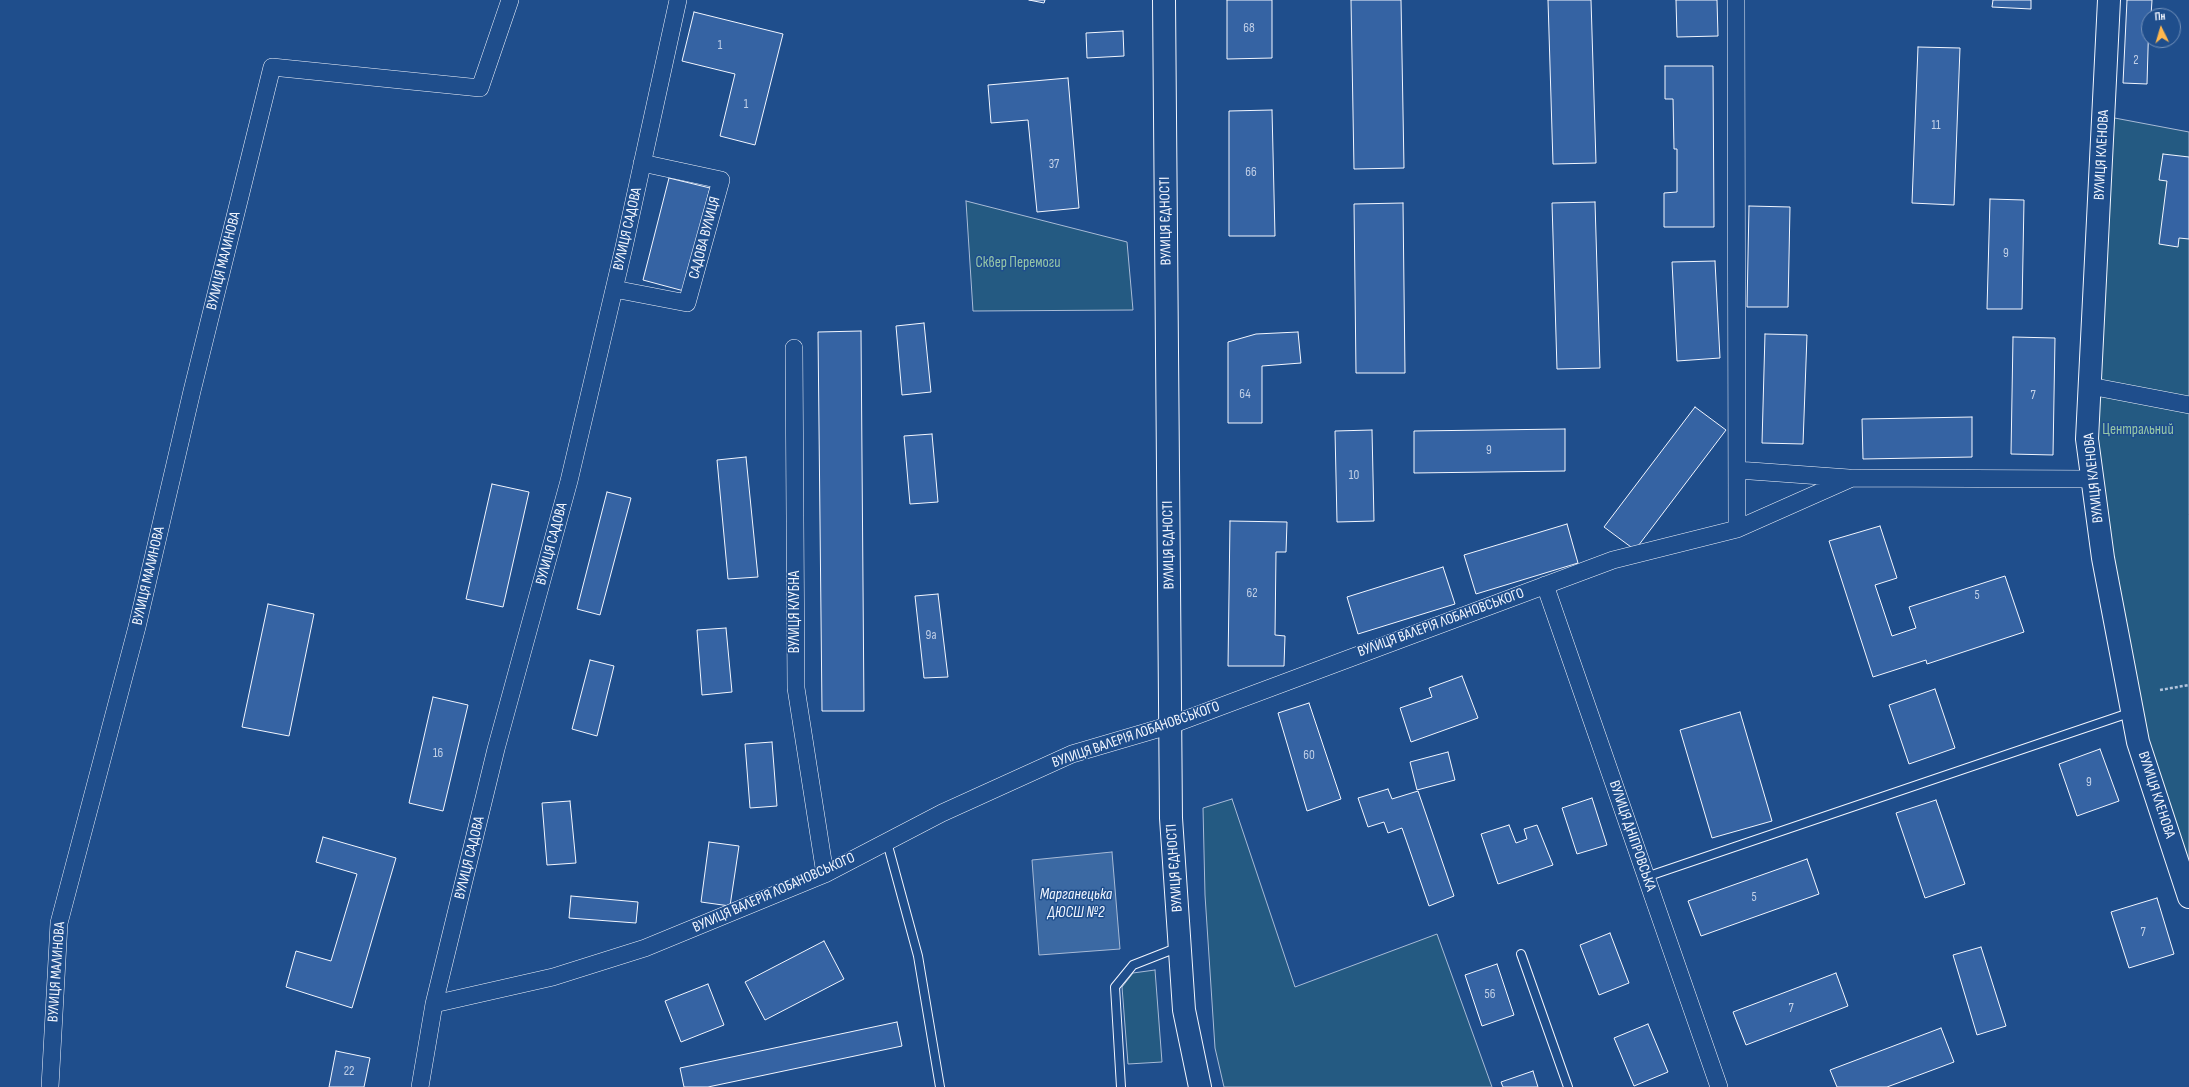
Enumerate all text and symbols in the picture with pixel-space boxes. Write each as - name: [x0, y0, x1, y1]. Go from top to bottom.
- north arrow: [2141, 8, 2181, 48]
- text: Пн: [2154, 10, 2166, 23]
- house number: 68: [1243, 21, 1255, 37]
- house number: 1: [718, 38, 722, 54]
- house number: 2: [2133, 53, 2139, 69]
- house number: 1: [744, 97, 748, 113]
- street label: ВУЛИЦЯ КЛЕНОВА: [2091, 109, 2113, 201]
- house number: 11: [1931, 118, 1941, 134]
- house number: 37: [1049, 157, 1059, 173]
- house number: 66: [1245, 165, 1257, 181]
- street label: ВУЛИЦЯ ЄДНОСТІ: [1156, 177, 1176, 265]
- street label: ВУЛИЦЯ САДОВА: [610, 186, 646, 272]
- street label: САДОВА ВУЛИЦЯ: [685, 195, 725, 281]
- street label: ВУЛИЦЯ МАЛИНОВА: [203, 210, 245, 312]
- house number: 9: [2003, 246, 2009, 262]
- park label: Сквер Перемоги: [975, 254, 1061, 272]
- house number: 64: [1239, 387, 1251, 403]
- house number: 7: [2030, 388, 2036, 404]
- park label: Центральний: [2102, 421, 2174, 439]
- street label: ВУЛИЦЯ КЛЕНОВА: [2080, 432, 2108, 524]
- house number: 9: [1486, 443, 1492, 459]
- house number: 10: [1349, 468, 1359, 484]
- street label: ВУЛИЦЯ САДОВА: [532, 501, 572, 587]
- street label: ВУЛИЦЯ ЄДНОСТІ: [1159, 501, 1179, 589]
- street label: ВУЛИЦЯ МАЛИНОВА: [129, 525, 169, 627]
- street label: ВУЛИЦЯ КЛУБНА: [786, 571, 804, 653]
- street label: ВУЛИЦЯ ВАЛЕРІЯ ЛОБАНОВСЬКОГО: [1355, 584, 1527, 662]
- house number: 62: [1246, 586, 1258, 602]
- house number: 5: [1974, 588, 1980, 604]
- house number: 9а: [926, 628, 936, 644]
- street label: ВУЛИЦЯ ВАЛЕРІЯ ЛОБАНОВСЬКОГО: [1050, 698, 1222, 772]
- house number: 16: [433, 746, 443, 762]
- house number: 60: [1303, 748, 1315, 764]
- street label: ВУЛИЦЯ КЛЕНОВА: [2133, 749, 2179, 841]
- house number: 9: [2086, 775, 2092, 791]
- street label: ВУЛИЦЯ ДНІПРОВСЬКА: [1605, 778, 1659, 894]
- street label: ВУЛИЦЯ САДОВА: [451, 815, 489, 901]
- street label: ВУЛИЦЯ ЄДНОСТІ: [1163, 823, 1187, 913]
- street label: ВУЛИЦЯ ВАЛЕРІЯ ЛОБАНОВСЬКОГО: [690, 849, 858, 937]
- water label: Марганецька ДЮСШ №2: [1040, 885, 1112, 923]
- house number: 5: [1751, 890, 1757, 906]
- street label: ВУЛИЦЯ МАЛИНОВА: [45, 921, 69, 1023]
- house number: 7: [2140, 925, 2146, 941]
- house number: 56: [1485, 987, 1495, 1003]
- house number: 7: [1788, 1001, 1794, 1017]
- house number: 22: [344, 1064, 354, 1080]

